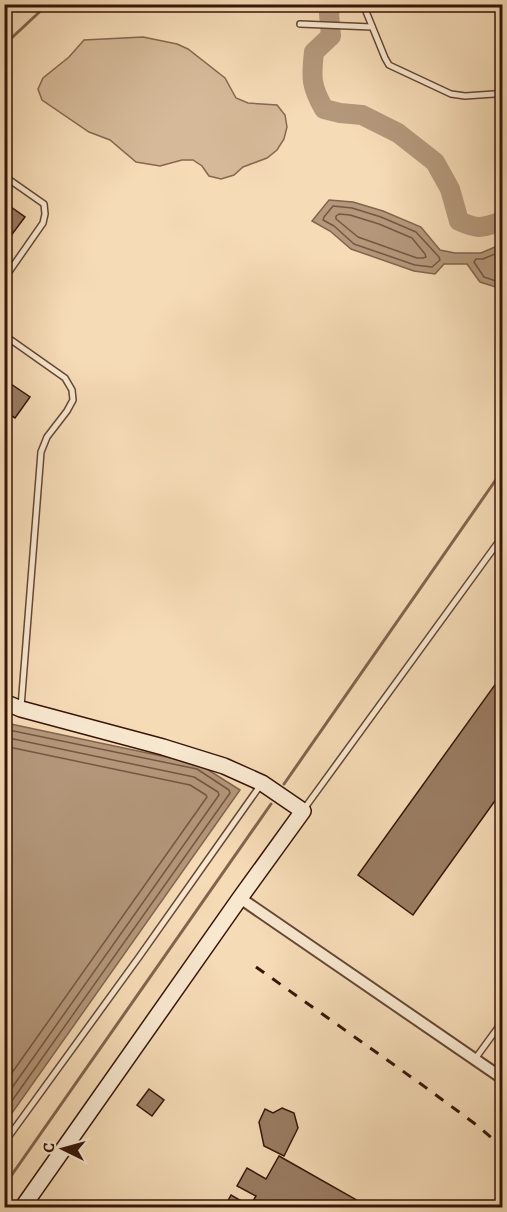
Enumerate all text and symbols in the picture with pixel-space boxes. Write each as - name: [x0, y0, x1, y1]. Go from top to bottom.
- north arrow: [33, 1119, 93, 1179]
- text: С: [38, 1142, 60, 1154]

